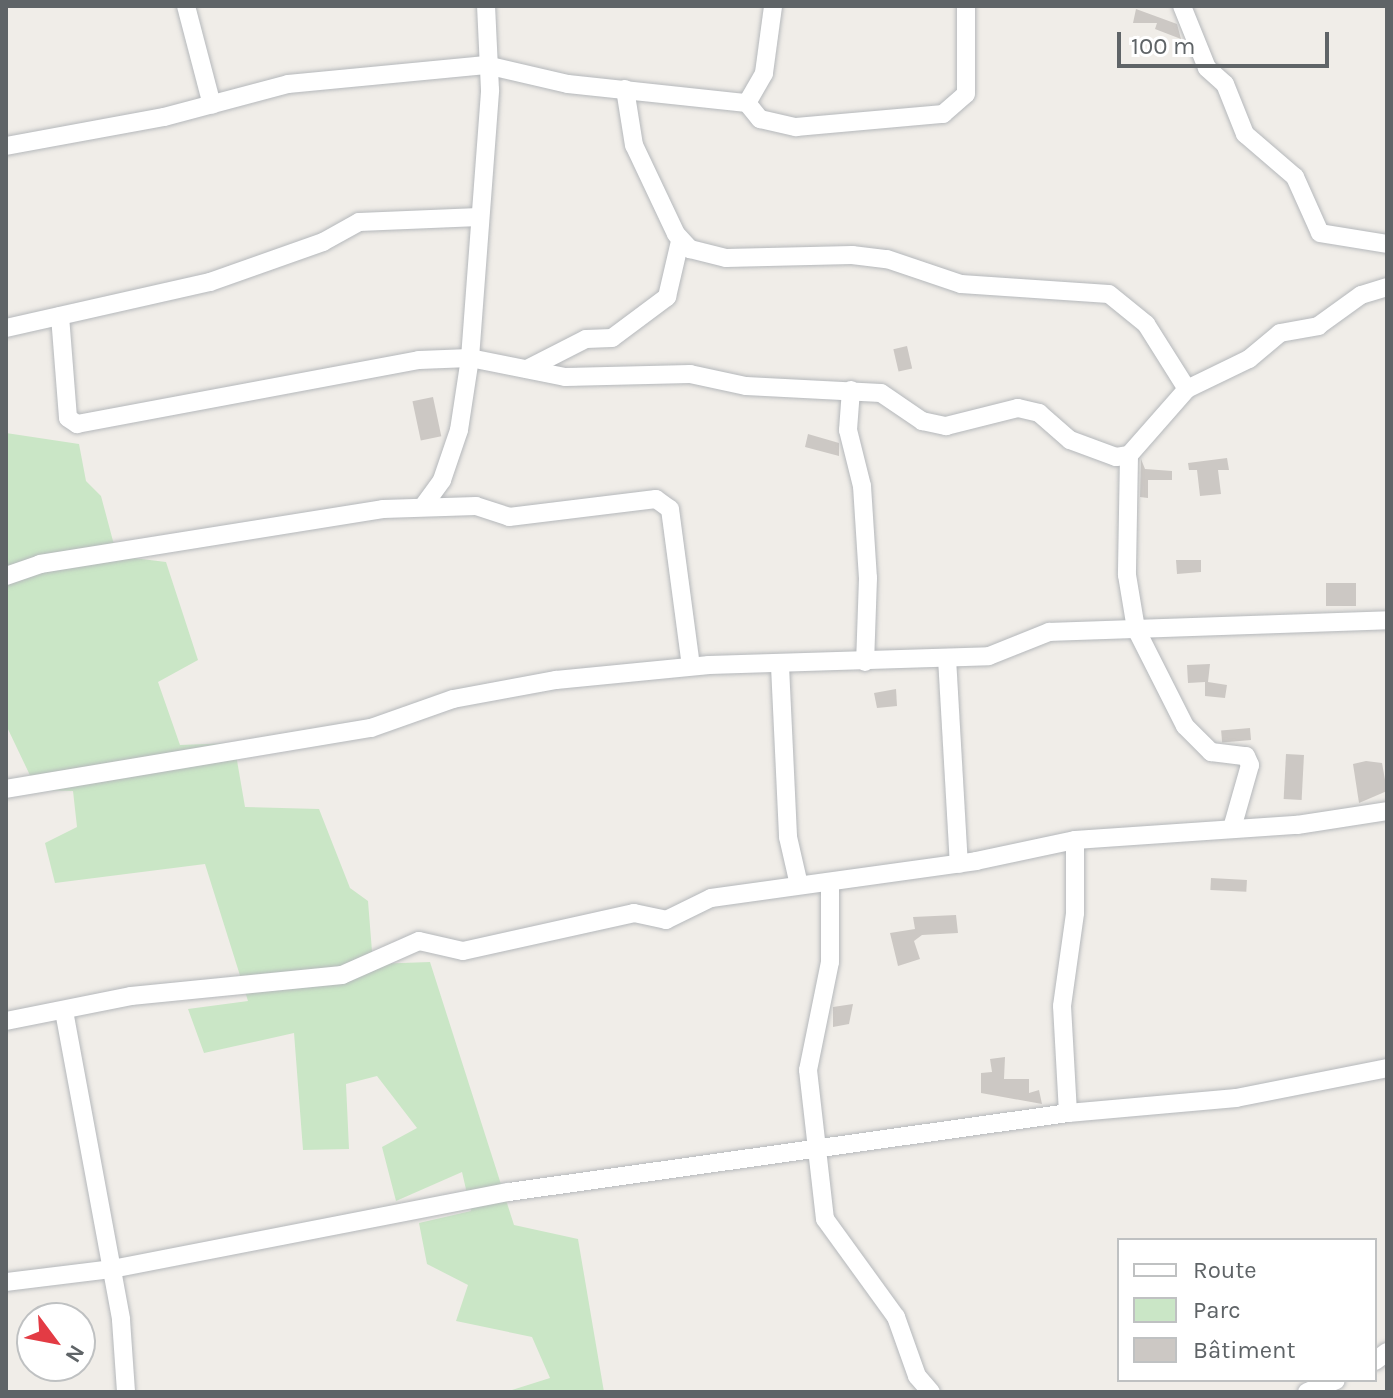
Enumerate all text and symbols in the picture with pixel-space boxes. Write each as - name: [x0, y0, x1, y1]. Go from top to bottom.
- scale bar: [1121, 16, 1333, 66]
- text: 100 m: [1131, 32, 1196, 60]
- legend: [1117, 1238, 1377, 1382]
- text: Route: [1193, 1256, 1257, 1284]
- text: Parc: [1193, 1296, 1241, 1324]
- north arrow: [16, 1302, 96, 1382]
- text: Bâtiment: [1193, 1336, 1296, 1364]
- text: N: [59, 1340, 90, 1367]

